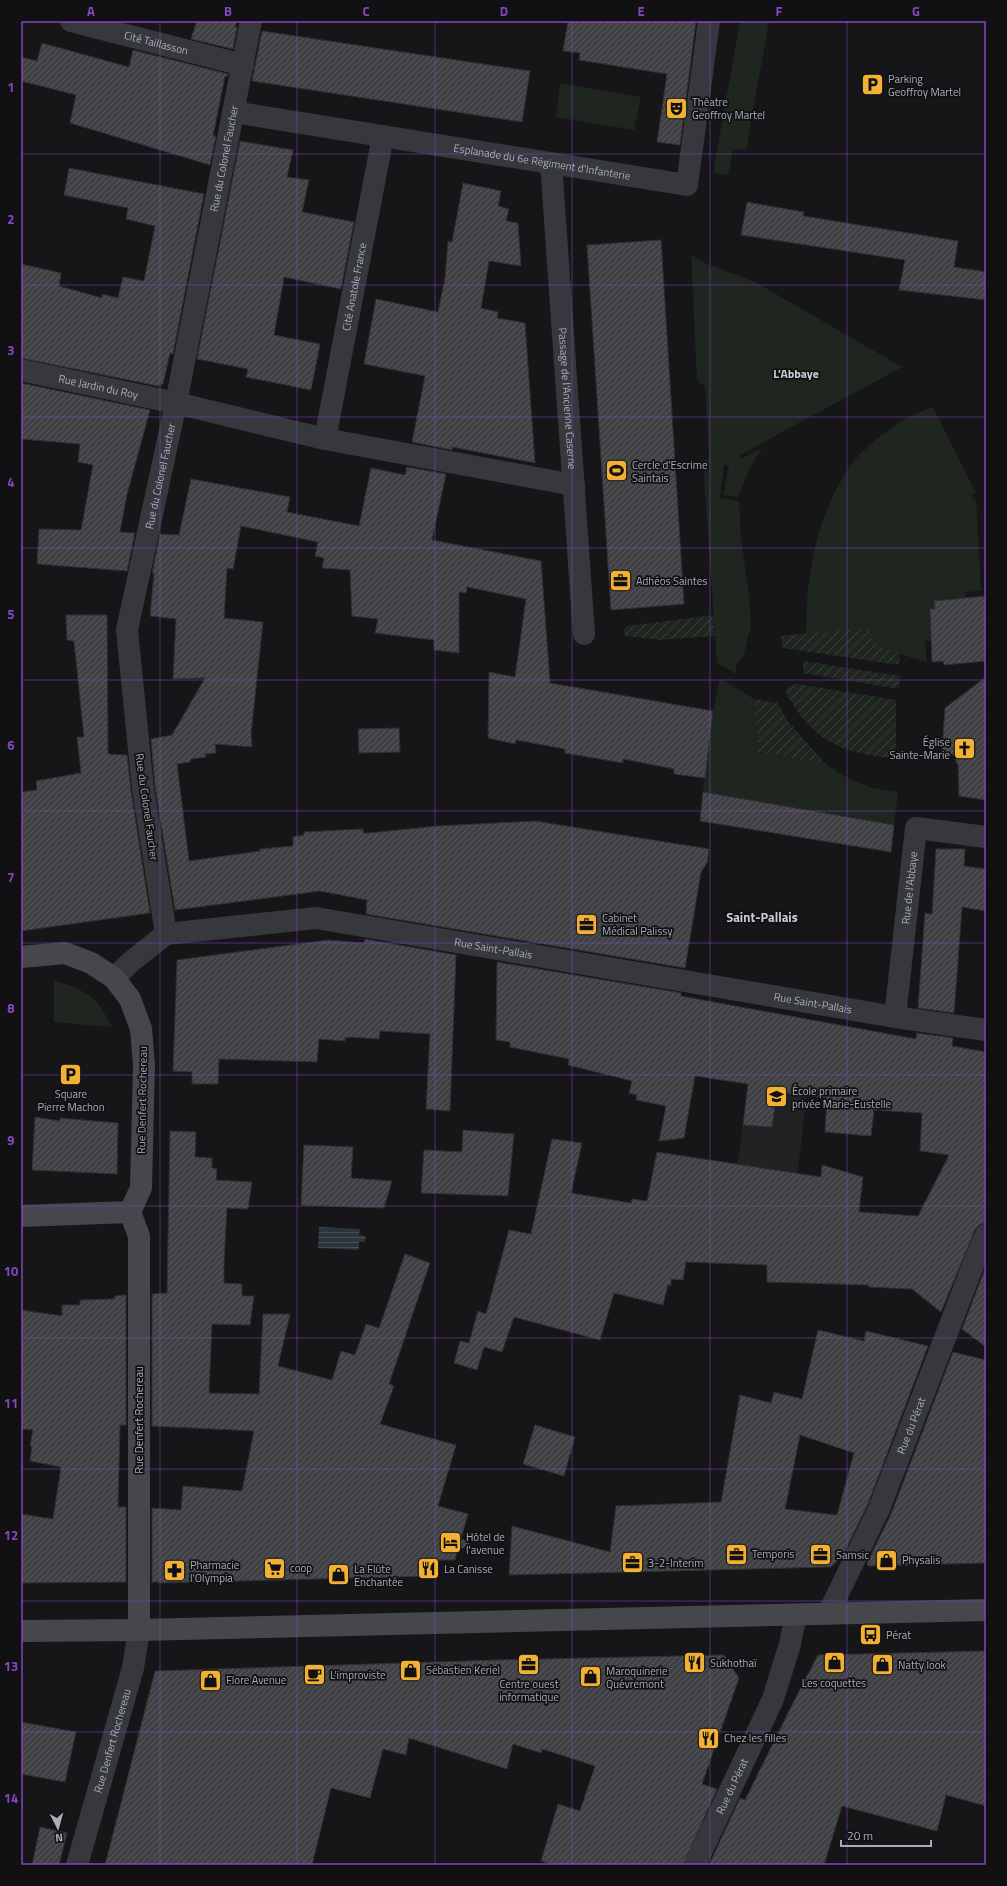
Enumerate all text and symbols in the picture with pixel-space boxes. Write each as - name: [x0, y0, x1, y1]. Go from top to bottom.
- text: A: [87, 1, 95, 21]
- text: B: [224, 1, 232, 21]
- text: C: [362, 1, 370, 21]
- text: D: [500, 1, 508, 21]
- text: E: [637, 1, 645, 21]
- text: F: [776, 1, 783, 21]
- text: G: [912, 1, 920, 21]
- street label: Cité Taillasson: [122, 27, 190, 59]
- place label: Parking Geoffroy Martel: [888, 71, 961, 100]
- parking icon: Parking Geoffroy Martel: [859, 72, 885, 98]
- text: 1: [7, 77, 15, 97]
- place label: Thêatre Geoffroy Martel: [692, 94, 765, 123]
- theatre icon: Thêatre Geoffroy Martel: [663, 95, 689, 121]
- street label: Rue du Colonel Faucher: [206, 104, 242, 213]
- street label: Esplanade du 6e Régiment d'Infanterie: [452, 140, 632, 184]
- text: 2: [7, 209, 15, 229]
- street label: Cité Anatole France: [338, 241, 371, 332]
- street label: Passage de l'Ancienne Caserne: [555, 327, 580, 470]
- text: 3: [7, 340, 15, 360]
- district label: L'Abbaye: [773, 364, 819, 383]
- street label: Rue Jardin du Roy: [57, 370, 140, 403]
- street label: Rue du Colonel Faucher: [141, 421, 179, 531]
- place label: Cercle d'Escrime Saintais: [632, 457, 708, 486]
- sports icon: Cercle d'Escrime Saintais: [604, 458, 630, 484]
- text: 4: [7, 472, 15, 492]
- office icon: Adhéos Saintes: [607, 568, 633, 594]
- place label: Adhéos Saintes: [636, 573, 707, 589]
- text: 5: [7, 604, 15, 624]
- place label: Église Sainte-Marie: [889, 734, 950, 763]
- text: 6: [7, 735, 15, 755]
- church icon: Église Sainte-Marie: [952, 735, 978, 761]
- street label: Rue du Colonel Faucher: [132, 752, 162, 862]
- street label: Rue de l'Abbaye: [897, 850, 921, 925]
- text: 7: [7, 867, 15, 887]
- district label: Saint-Pallais: [726, 907, 798, 927]
- place label: Cabinet Médical Palissy: [602, 910, 673, 939]
- office icon: Cabinet Médical Palissy: [574, 911, 600, 937]
- street label: Rue Saint-Pallais: [453, 934, 534, 963]
- street label: Rue Saint-Pallais: [773, 988, 853, 1017]
- text: 8: [7, 998, 15, 1018]
- street label: Rue Denfert Rochereau: [133, 1046, 151, 1154]
- parking icon: Square Pierre Machon: [58, 1061, 84, 1087]
- place label: École primaire privée Marie-Eustelle: [792, 1083, 892, 1112]
- school or university icon: École primaire privée Marie-Eustelle: [763, 1084, 789, 1110]
- place label: Square Pierre Machon: [37, 1086, 105, 1115]
- text: 9: [7, 1130, 15, 1150]
- text: 10: [4, 1261, 18, 1281]
- street label: Rue Denfert Rochereau: [131, 1366, 147, 1474]
- text: 11: [4, 1393, 18, 1413]
- street label: Rue du Pérat: [893, 1395, 929, 1457]
- text: 12: [4, 1525, 18, 1545]
- place label: Hôtel de l'avenue: [466, 1529, 505, 1558]
- hotel icon: Hôtel de l'avenue: [437, 1530, 463, 1556]
- office icon: Temporis: [723, 1541, 749, 1567]
- office icon: Samsic: [807, 1542, 833, 1568]
- place label: Temporis: [752, 1546, 794, 1562]
- place label: Samsic: [836, 1547, 869, 1563]
- shop icon: Physalis: [873, 1547, 899, 1573]
- office icon: 3-2-Interim: [620, 1550, 646, 1576]
- place label: Physalis: [902, 1552, 940, 1568]
- supermarket icon: coop: [262, 1555, 288, 1581]
- place label: 3-2-Interim: [648, 1555, 703, 1571]
- restaurant icon: La Canisse: [416, 1556, 442, 1582]
- place label: Pharmacie l'Olympia: [190, 1557, 240, 1586]
- pharmacy icon: Pharmacie l'Olympia: [162, 1558, 188, 1584]
- place label: coop: [290, 1560, 312, 1576]
- place label: La Flûte Enchantée: [354, 1561, 403, 1590]
- place label: La Canisse: [444, 1561, 493, 1577]
- shop icon: La Flûte Enchantée: [325, 1562, 351, 1588]
- bus stop icon: Pérat: [857, 1622, 883, 1648]
- place label: Pérat: [886, 1627, 911, 1643]
- restaurant icon: Sukhothaï: [681, 1650, 707, 1676]
- shop icon: Les coquettes: [821, 1650, 847, 1676]
- office icon: Centre ouest informatique: [516, 1651, 542, 1677]
- shop icon: Natty look: [870, 1652, 896, 1678]
- place label: Sukhothaï: [710, 1655, 757, 1671]
- text: 13: [4, 1656, 18, 1676]
- shop icon: Sébastien Keriel: [398, 1657, 424, 1683]
- place label: Natty look: [898, 1657, 947, 1673]
- cafe icon: L'improviste: [301, 1662, 327, 1688]
- place label: Sébastien Keriel: [426, 1662, 500, 1678]
- place label: Maroquinerie Quévremont: [606, 1663, 668, 1692]
- shop icon: Maroquinerie Quévremont: [578, 1664, 604, 1690]
- shop icon: Flore Avenue: [197, 1667, 223, 1693]
- place label: L'improviste: [330, 1667, 386, 1683]
- place label: Flore Avenue: [226, 1672, 287, 1688]
- place label: Les coquettes: [802, 1675, 866, 1691]
- place label: Centre ouest informatique: [499, 1676, 559, 1705]
- street label: Rue Denfert Rochereau: [90, 1687, 135, 1795]
- restaurant icon: Chez les filles: [696, 1725, 722, 1751]
- place label: Chez les filles: [724, 1730, 786, 1746]
- street label: Rue du Pérat: [712, 1756, 752, 1817]
- text: 14: [4, 1788, 18, 1808]
- north arrow: [38, 1808, 78, 1848]
- scale bar: [841, 1822, 931, 1848]
- text: 20 m: [847, 1826, 873, 1845]
- text: N: [54, 1830, 64, 1846]

